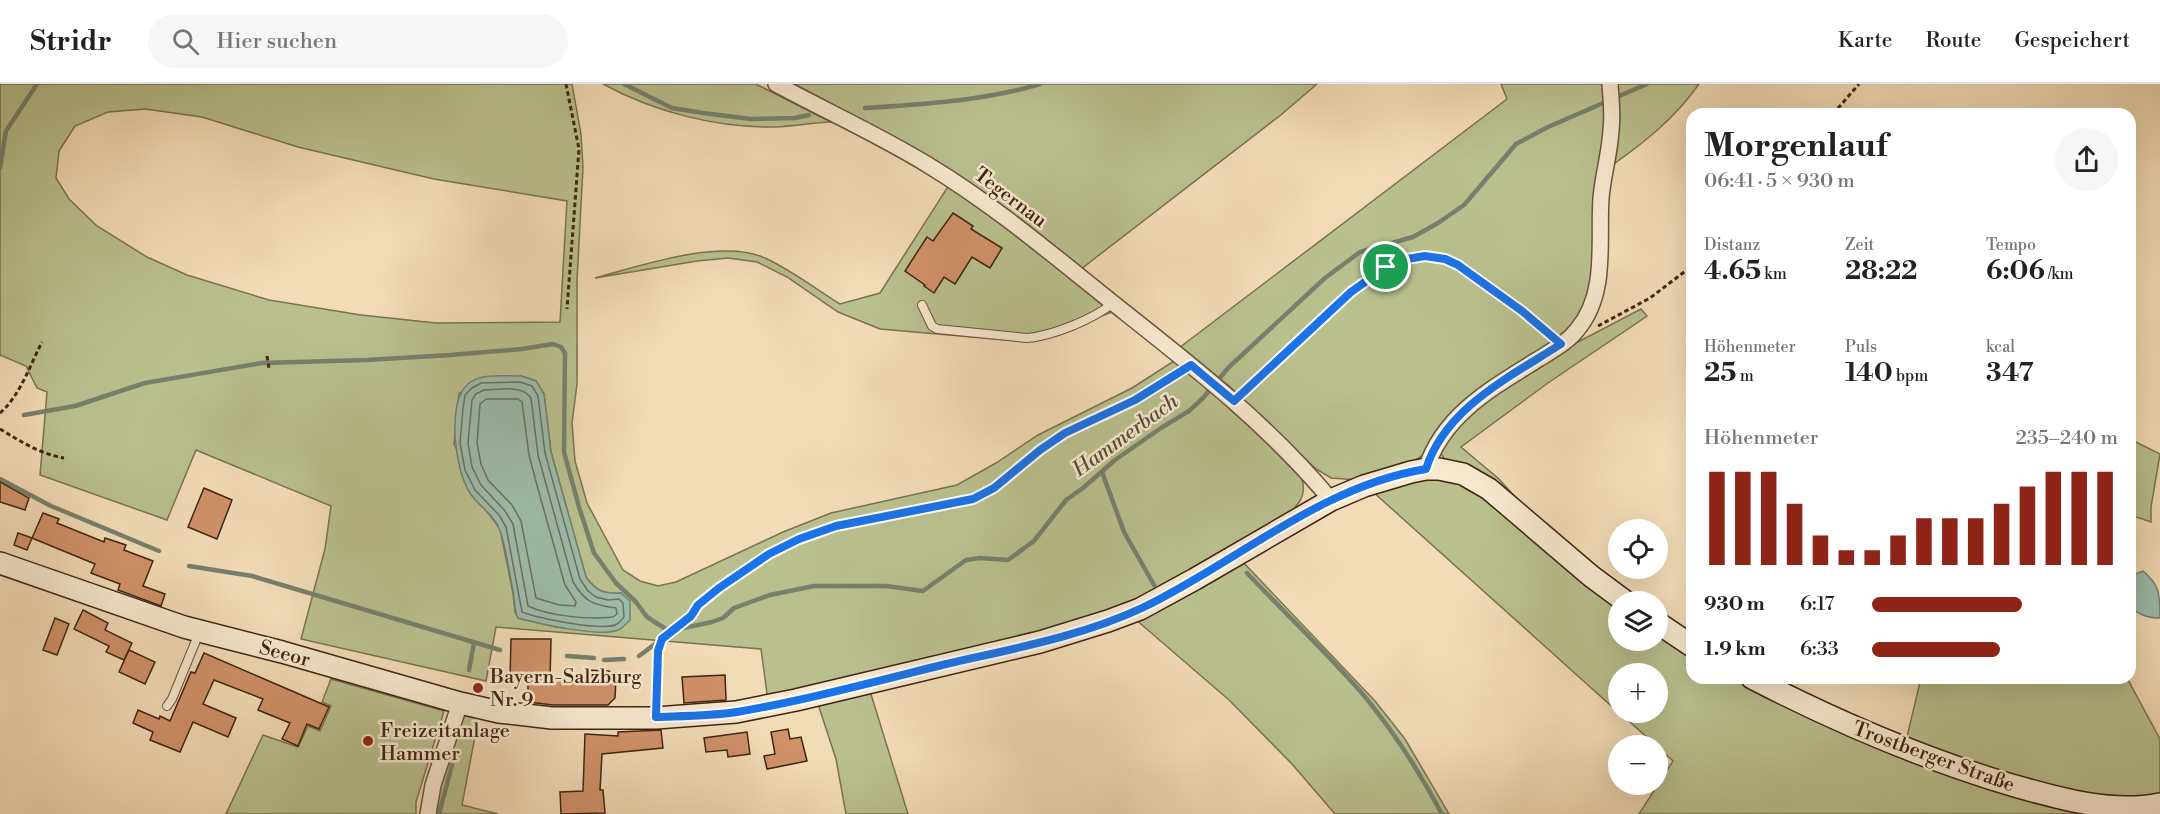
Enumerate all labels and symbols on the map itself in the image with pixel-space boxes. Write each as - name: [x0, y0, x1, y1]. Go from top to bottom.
- street label: Tegernau: [969, 163, 1052, 234]
- pin: [1360, 241, 1411, 292]
- water label: Hammerbach: [1067, 389, 1184, 483]
- street label: Seeor: [256, 636, 313, 673]
- place label: Bayern-Salzburg Nr. 9: [489, 665, 642, 713]
- marker: Bayern-Salzburg Nr. 9: [471, 681, 485, 695]
- street label: Trostberger Straße: [1849, 716, 2018, 798]
- place label: Freizeitanlage Hammer: [380, 719, 510, 767]
- marker: Freizeitanlage Hammer: [361, 734, 375, 748]

